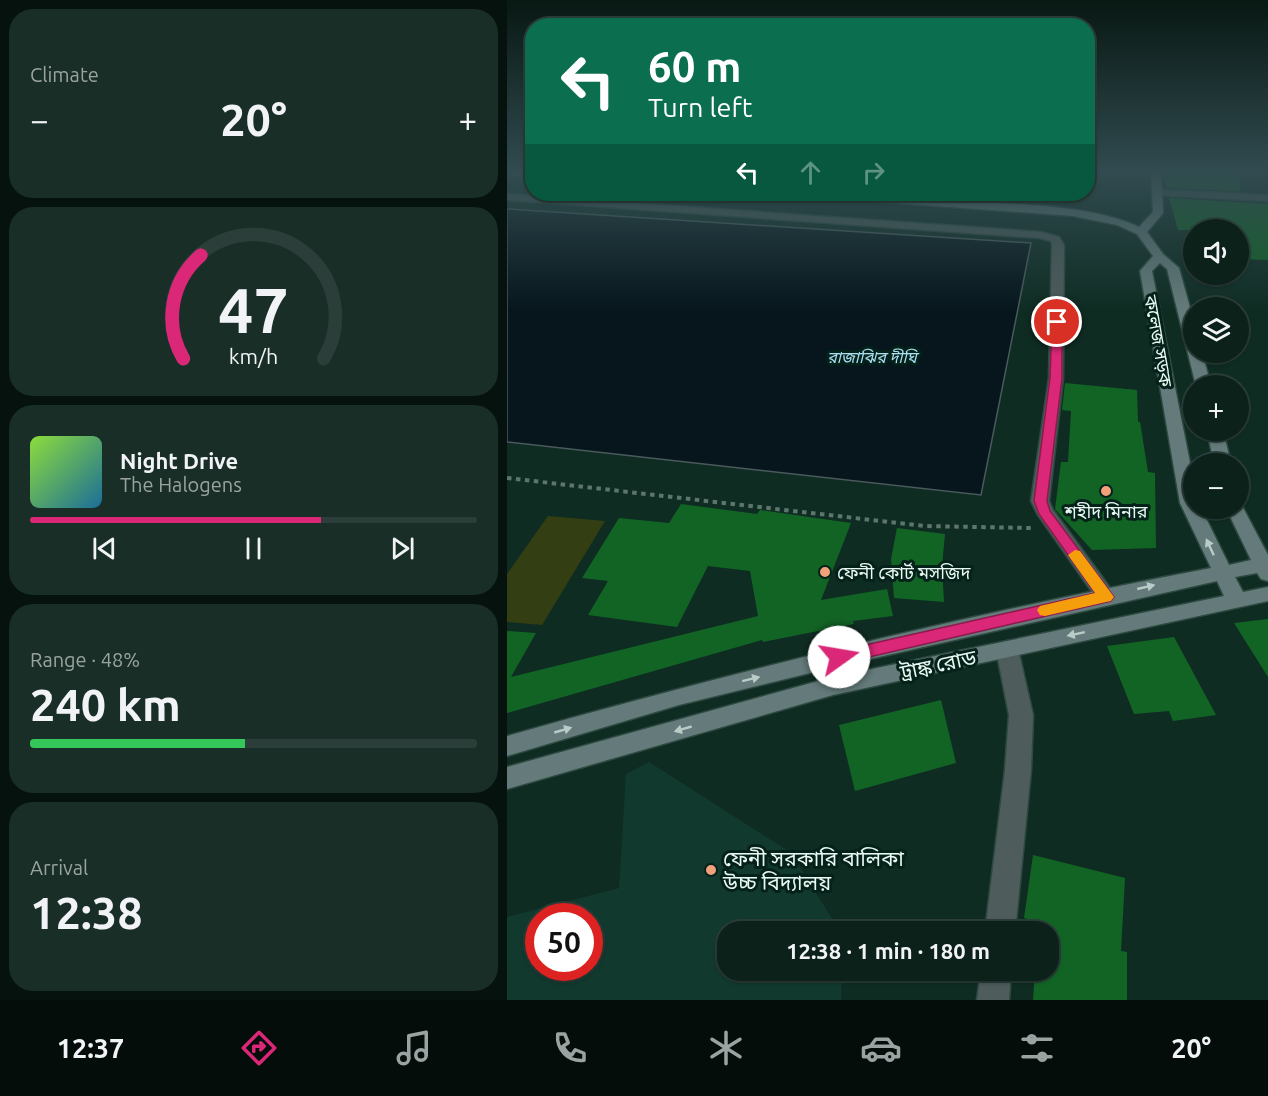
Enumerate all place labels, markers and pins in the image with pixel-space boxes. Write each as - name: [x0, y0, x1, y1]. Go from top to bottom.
- pin: [1031, 296, 1082, 347]
- marker: শহীদ মিনার: [1099, 484, 1113, 498]
- place label: শহীদ মিনার: [1064, 501, 1148, 521]
- place label: ফেনী কোর্ট মসজিদ: [837, 562, 972, 582]
- marker: ফেনী কোর্ট মসজিদ: [818, 565, 832, 579]
- place label: ফেনী সরকারি বালিকা উচ্চ বিদ্যালয়: [722, 846, 904, 894]
- marker: ফেনী সরকারি বালিকা উচ্চ বিদ্যালয়: [704, 863, 718, 877]

